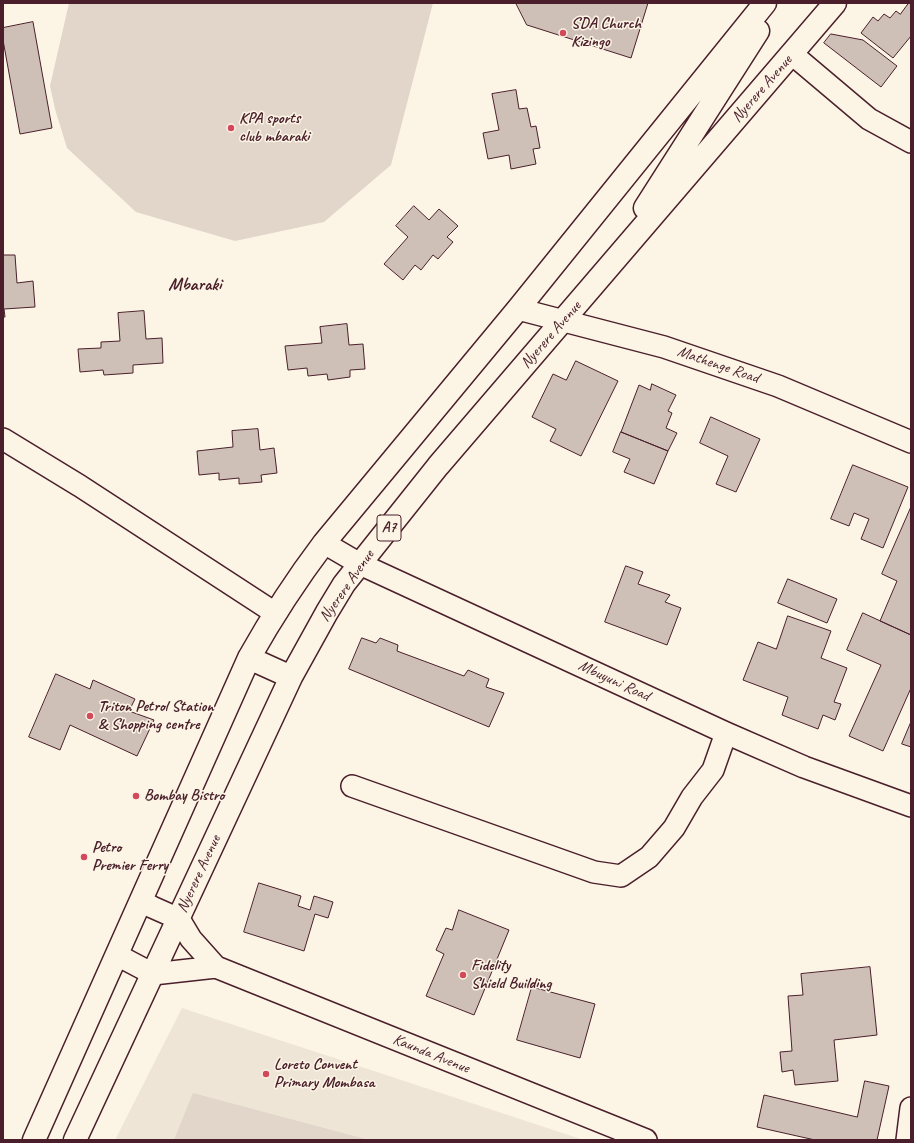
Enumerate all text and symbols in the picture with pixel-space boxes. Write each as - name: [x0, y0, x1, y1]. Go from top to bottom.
- place label: SDA Church Kizingo: [571, 14, 641, 52]
- marker: SDA Church Kizingo: [558, 28, 568, 38]
- street label: Nyerere Avenue: [727, 51, 797, 127]
- place label: KPA sports club mbaraki: [239, 109, 309, 147]
- marker: KPA sports club mbaraki: [226, 123, 236, 133]
- district label: Mbaraki: [168, 274, 222, 296]
- street label: Nyerere Avenue: [516, 297, 586, 373]
- street label: Mathenge Road: [675, 342, 761, 388]
- road number: A7: [377, 515, 401, 541]
- street label: Nyerere Avenue: [315, 546, 379, 626]
- street label: Mbuyuni Road: [575, 656, 653, 706]
- place label: Triton Petrol Station & Shopping centre: [98, 697, 214, 735]
- marker: Triton Petrol Station & Shopping centre: [85, 711, 95, 721]
- place label: Bombay Bistro: [144, 786, 224, 806]
- marker: Bombay Bistro: [131, 791, 141, 801]
- street label: Nyerere Avenue: [173, 832, 225, 916]
- place label: Petro Premier Ferry: [92, 838, 168, 876]
- marker: Petro Premier Ferry: [79, 852, 89, 862]
- place label: Fidelity Shield Building: [471, 956, 551, 994]
- marker: Fidelity Shield Building: [458, 970, 468, 980]
- street label: Kaunda Avenue: [390, 1030, 472, 1078]
- place label: Loreto Convent Primary Mombasa: [274, 1055, 374, 1093]
- marker: Loreto Convent Primary Mombasa: [261, 1069, 271, 1079]

